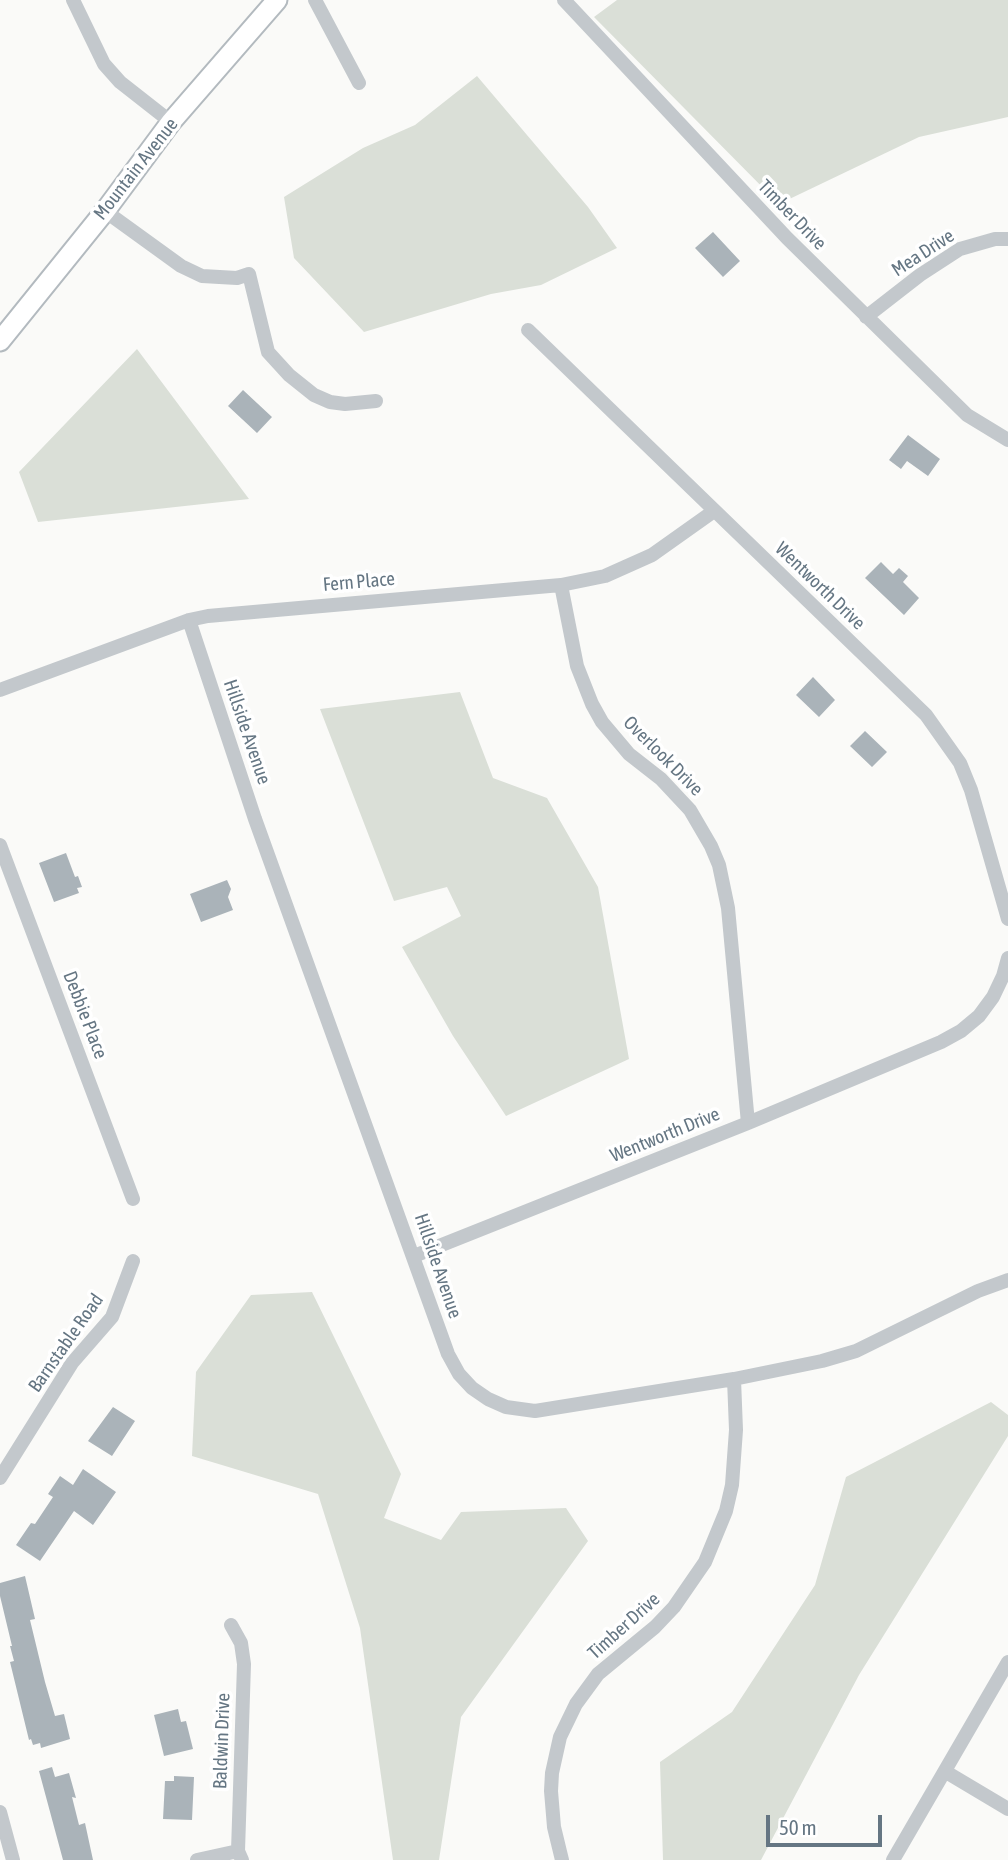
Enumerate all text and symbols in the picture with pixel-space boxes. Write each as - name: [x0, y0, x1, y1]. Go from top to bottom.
- street label: Mountain Avenue: [89, 113, 183, 225]
- street label: Timber Drive: [753, 175, 831, 255]
- street label: Mea Drive: [888, 224, 958, 282]
- street label: Wentworth Drive: [770, 537, 870, 635]
- street label: Fern Place: [322, 567, 396, 597]
- street label: Hillside Avenue: [218, 677, 276, 787]
- street label: Overlook Drive: [618, 711, 708, 801]
- street label: Debbie Place: [58, 968, 112, 1062]
- street label: Wentworth Drive: [607, 1103, 723, 1167]
- street label: Hillside Avenue: [409, 1211, 467, 1321]
- street label: Barnstable Road: [24, 1289, 108, 1397]
- street label: Timber Drive: [583, 1588, 665, 1664]
- street label: Baldwin Drive: [209, 1693, 235, 1789]
- scale bar: [770, 1800, 886, 1844]
- text: 50 m: [779, 1815, 817, 1839]

